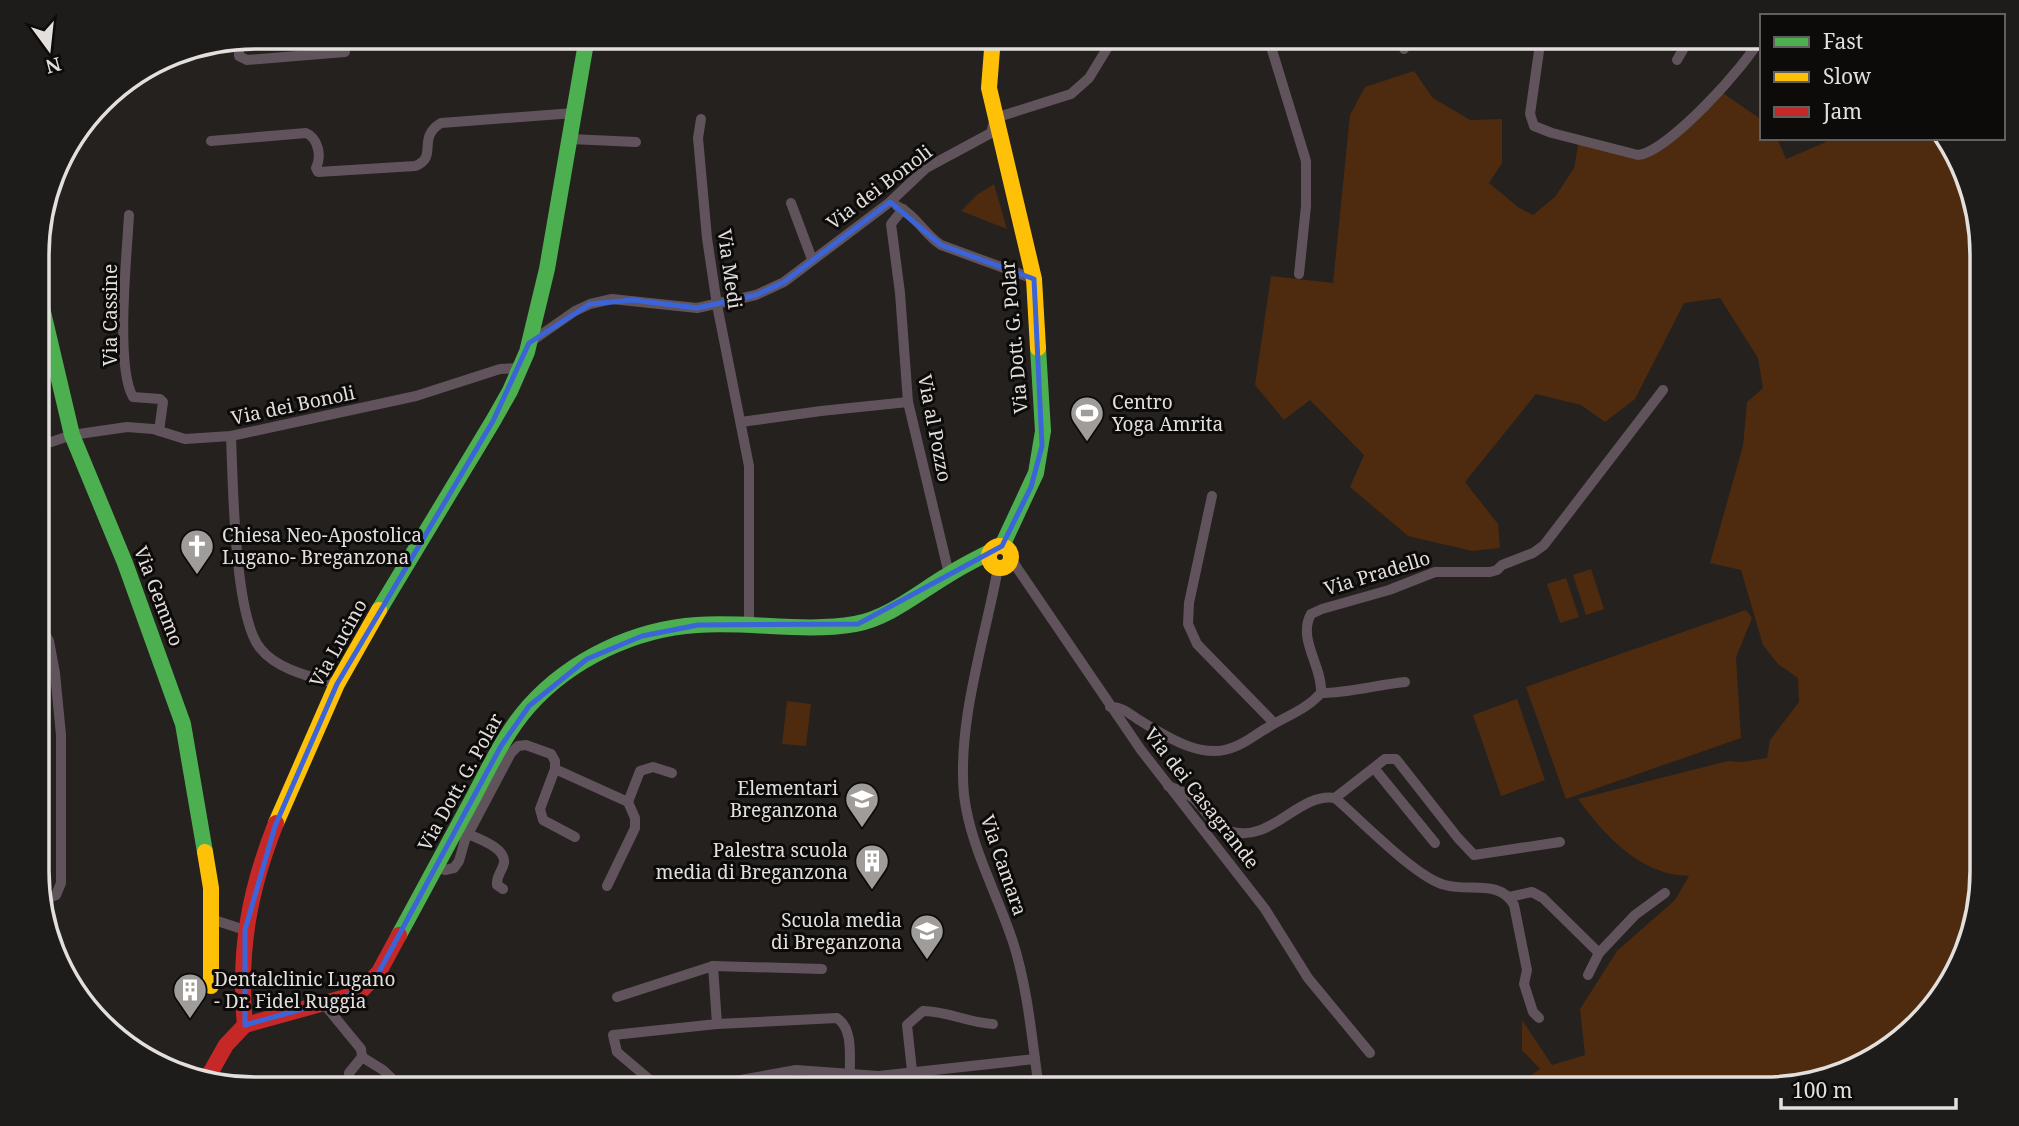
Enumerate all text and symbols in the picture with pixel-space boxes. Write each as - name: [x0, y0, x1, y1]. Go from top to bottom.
- north arrow: [14, 14, 84, 84]
- legend: [1760, 14, 2005, 140]
- text: Fast: [1823, 27, 1863, 55]
- text: N: [43, 51, 64, 80]
- text: Slow: [1823, 62, 1872, 90]
- text: Jam: [1822, 97, 1862, 125]
- street label: Via dei Bonoli: [821, 139, 937, 235]
- street label: Via Medi: [712, 227, 748, 311]
- street label: Via Dott. G. Polar: [994, 259, 1034, 415]
- street label: Via Cassine: [97, 264, 123, 366]
- street label: Via al Pozzo: [912, 372, 958, 484]
- street label: Via dei Bonoli: [229, 379, 357, 431]
- place label: Centro Yoga Amrita: [1111, 389, 1223, 437]
- sports icon: Centro Yoga Amrita: [1068, 394, 1106, 443]
- place label: Chiesa Neo-Apostolica Lugano- Breganzona: [222, 522, 422, 570]
- church icon: Chiesa Neo-Apostolica Lugano- Breganzona: [178, 527, 216, 576]
- street label: Via Gemmo: [128, 542, 190, 650]
- street label: Via Pradello: [1321, 545, 1433, 601]
- street label: Via Lucino: [303, 594, 373, 692]
- street label: Via Dott. G. Polar: [411, 708, 509, 855]
- street label: Via dei Casagrande: [1139, 722, 1265, 874]
- place label: Elementari Breganzona: [730, 775, 838, 823]
- school or university icon: Elementari Breganzona: [843, 780, 881, 829]
- street label: Via Camara: [975, 811, 1033, 919]
- place label: Palestra scuola media di Breganzona: [655, 837, 848, 885]
- building icon: Palestra scuola media di Breganzona: [853, 842, 891, 891]
- place label: Scuola media di Breganzona: [771, 907, 902, 955]
- school or university icon: Scuola media di Breganzona: [908, 912, 946, 961]
- place label: Dentalclinic Lugano - Dr. Fidel Ruggia: [214, 966, 396, 1014]
- building icon: Dentalclinic Lugano - Dr. Fidel Ruggia: [171, 971, 209, 1020]
- scale bar: [1781, 1066, 1956, 1110]
- text: 100 m: [1792, 1076, 1853, 1104]

